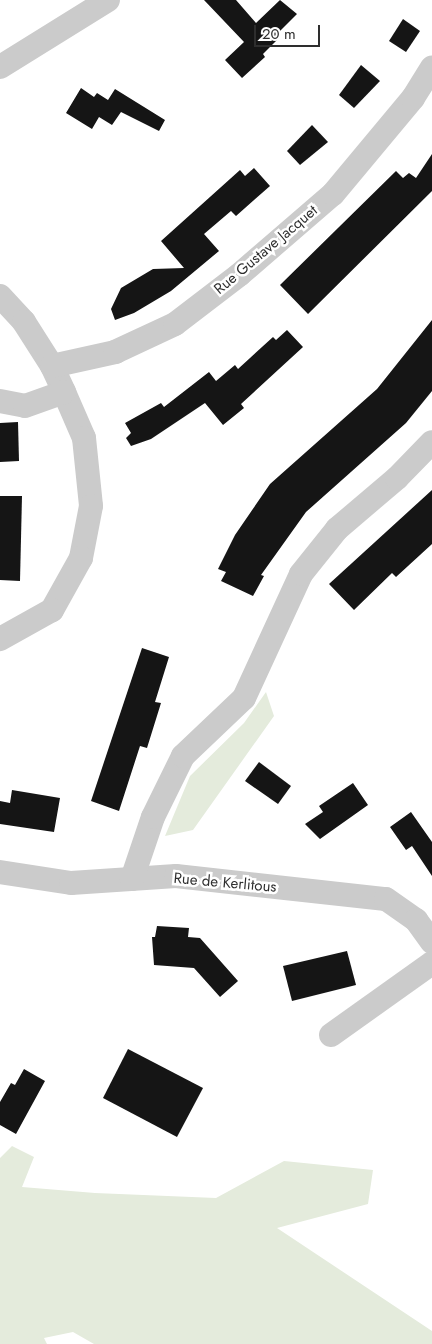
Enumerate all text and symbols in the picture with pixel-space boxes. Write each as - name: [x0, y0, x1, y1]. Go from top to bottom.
- scale bar: [257, 15, 323, 47]
- text: 20 m: [262, 23, 296, 45]
- street label: Rue Gustave Jacquet: [211, 202, 321, 298]
- street label: Rue de Kerlitous: [173, 870, 277, 896]

